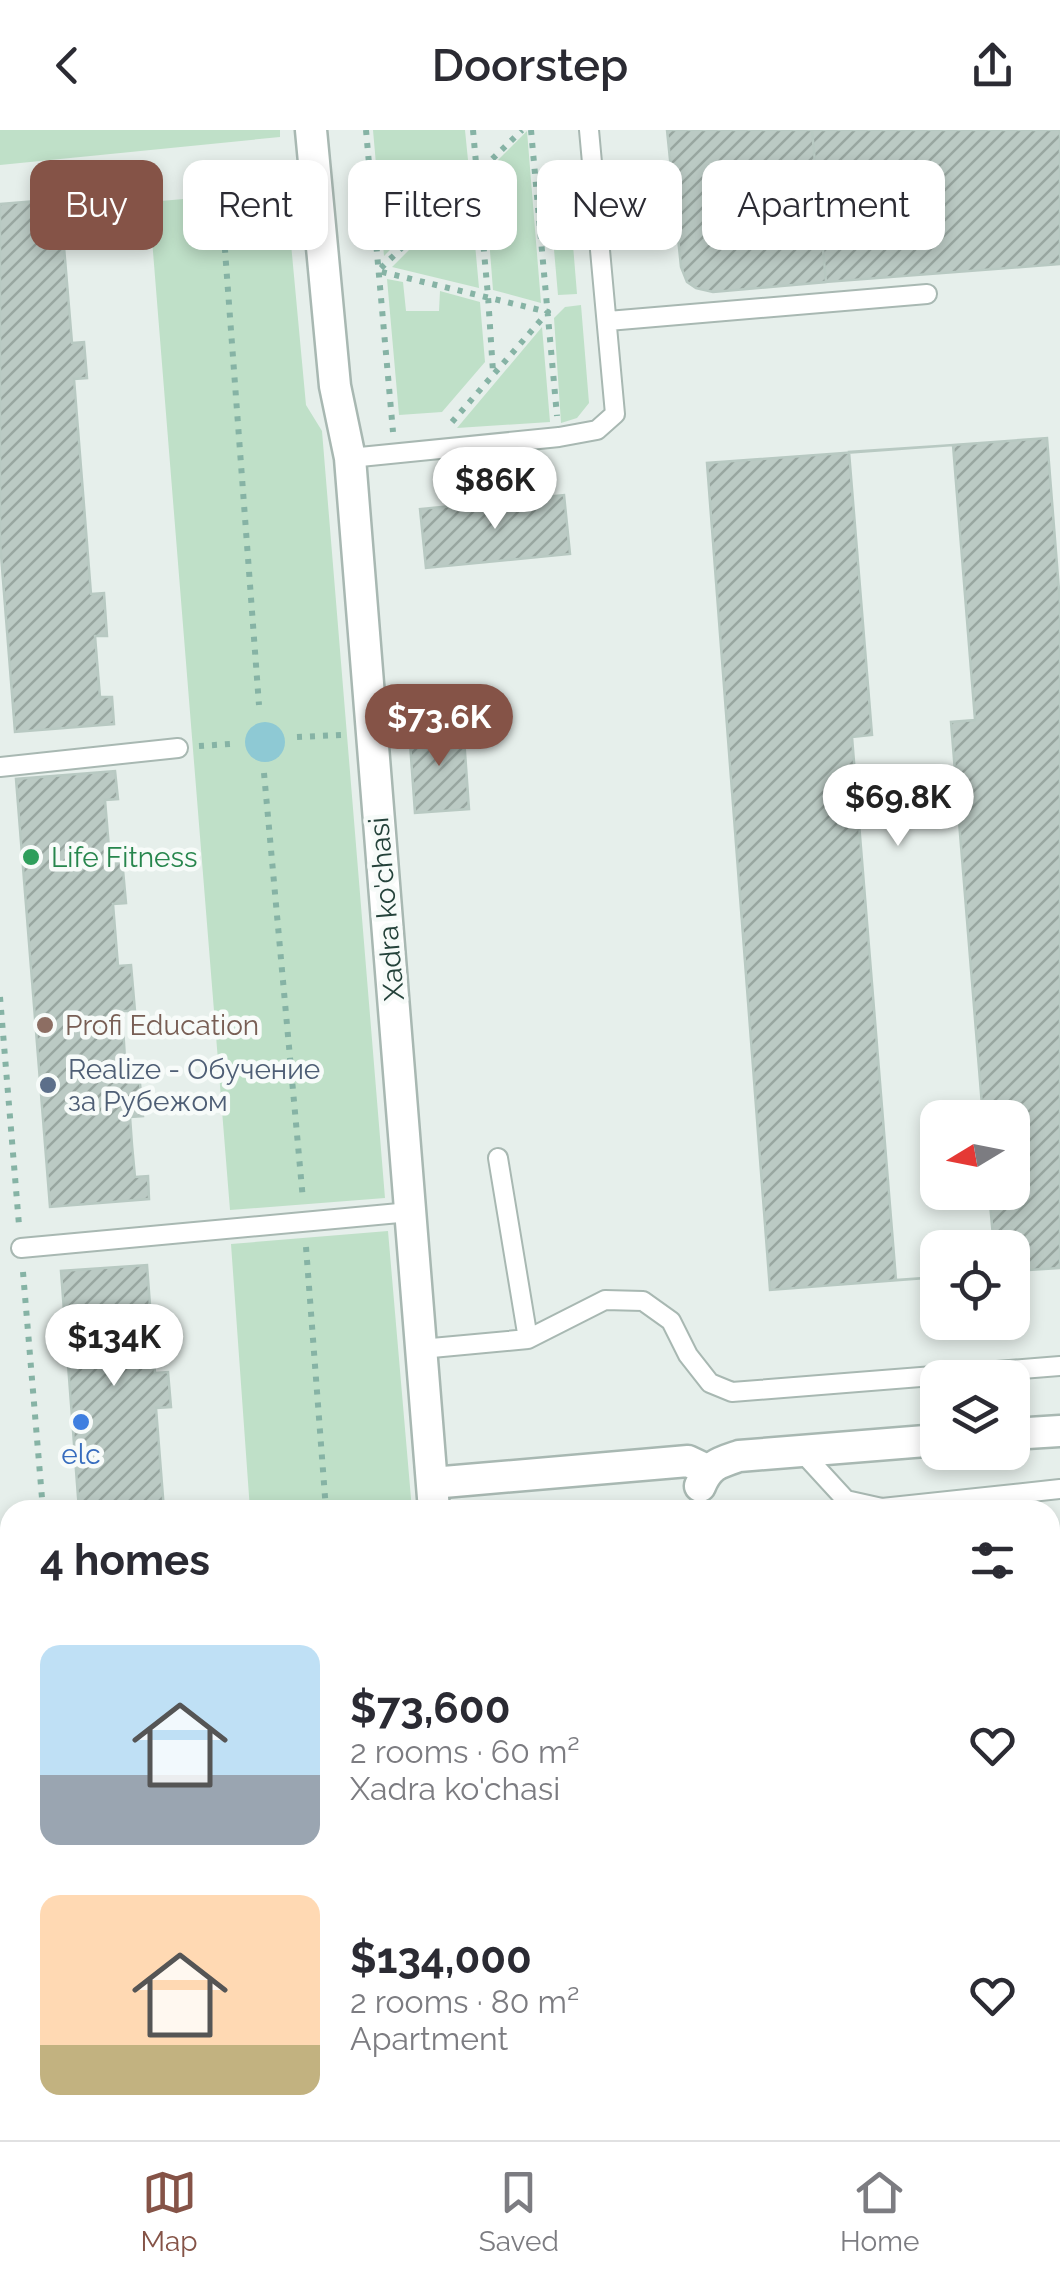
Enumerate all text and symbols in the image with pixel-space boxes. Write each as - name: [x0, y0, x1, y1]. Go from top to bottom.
- icon: back: [40, 38, 95, 93]
- icon: share: [965, 38, 1020, 93]
- text: Doorstep: [432, 39, 628, 92]
- chip: Buy: [30, 160, 163, 250]
- chip: Rent: [183, 160, 328, 250]
- chip: Filters: [348, 160, 517, 250]
- chip: New: [537, 160, 682, 250]
- chip: Apartment: [702, 160, 945, 250]
- pin: $86K: [436, 447, 554, 532]
- text: $86K: [455, 461, 535, 498]
- pin: $73.6K: [358, 684, 520, 769]
- text: $73.6K: [387, 698, 491, 735]
- pin: $69.8K: [817, 764, 979, 849]
- text: $69.8K: [845, 778, 951, 815]
- street label: Xadra ko'chasi: [362, 816, 411, 1002]
- place label: Life Fitness: [51, 841, 198, 874]
- marker: Life Fitness: [20, 846, 42, 868]
- place label: Profi Education: [65, 1009, 259, 1042]
- marker: Profi Education: [34, 1014, 56, 1036]
- place label: Realize - Обучение за Рубежом: [68, 1053, 320, 1118]
- marker: Realize - Обучение за Рубежом: [37, 1074, 59, 1096]
- north arrow: [920, 1100, 1030, 1210]
- map controls: [920, 1100, 1030, 1470]
- button: locate: [920, 1230, 1030, 1340]
- pin: $134K: [44, 1304, 184, 1389]
- text: $134K: [67, 1318, 161, 1355]
- button: layers: [920, 1360, 1030, 1470]
- marker: elc: [70, 1411, 92, 1433]
- place label: elc: [61, 1438, 101, 1471]
- icon: filters: [965, 1533, 1020, 1588]
- text: 4 homes: [40, 1536, 210, 1585]
- text: $73,600: [350, 1684, 510, 1733]
- icon: home: [120, 1685, 240, 1805]
- icon: heart: [965, 1718, 1020, 1773]
- text: 2 rooms · 60 m²: [350, 1733, 580, 1770]
- text: Xadra ko'chasi: [350, 1770, 560, 1807]
- text: $134,000: [350, 1934, 532, 1983]
- icon: home: [120, 1935, 240, 2055]
- icon: heart: [965, 1968, 1020, 2023]
- text: 2 rooms · 80 m²: [350, 1983, 579, 2020]
- text: Apartment: [350, 2020, 508, 2057]
- tab: Map: [141, 2165, 198, 2258]
- tab: Saved: [479, 2165, 559, 2258]
- tab: Home: [840, 2165, 919, 2258]

